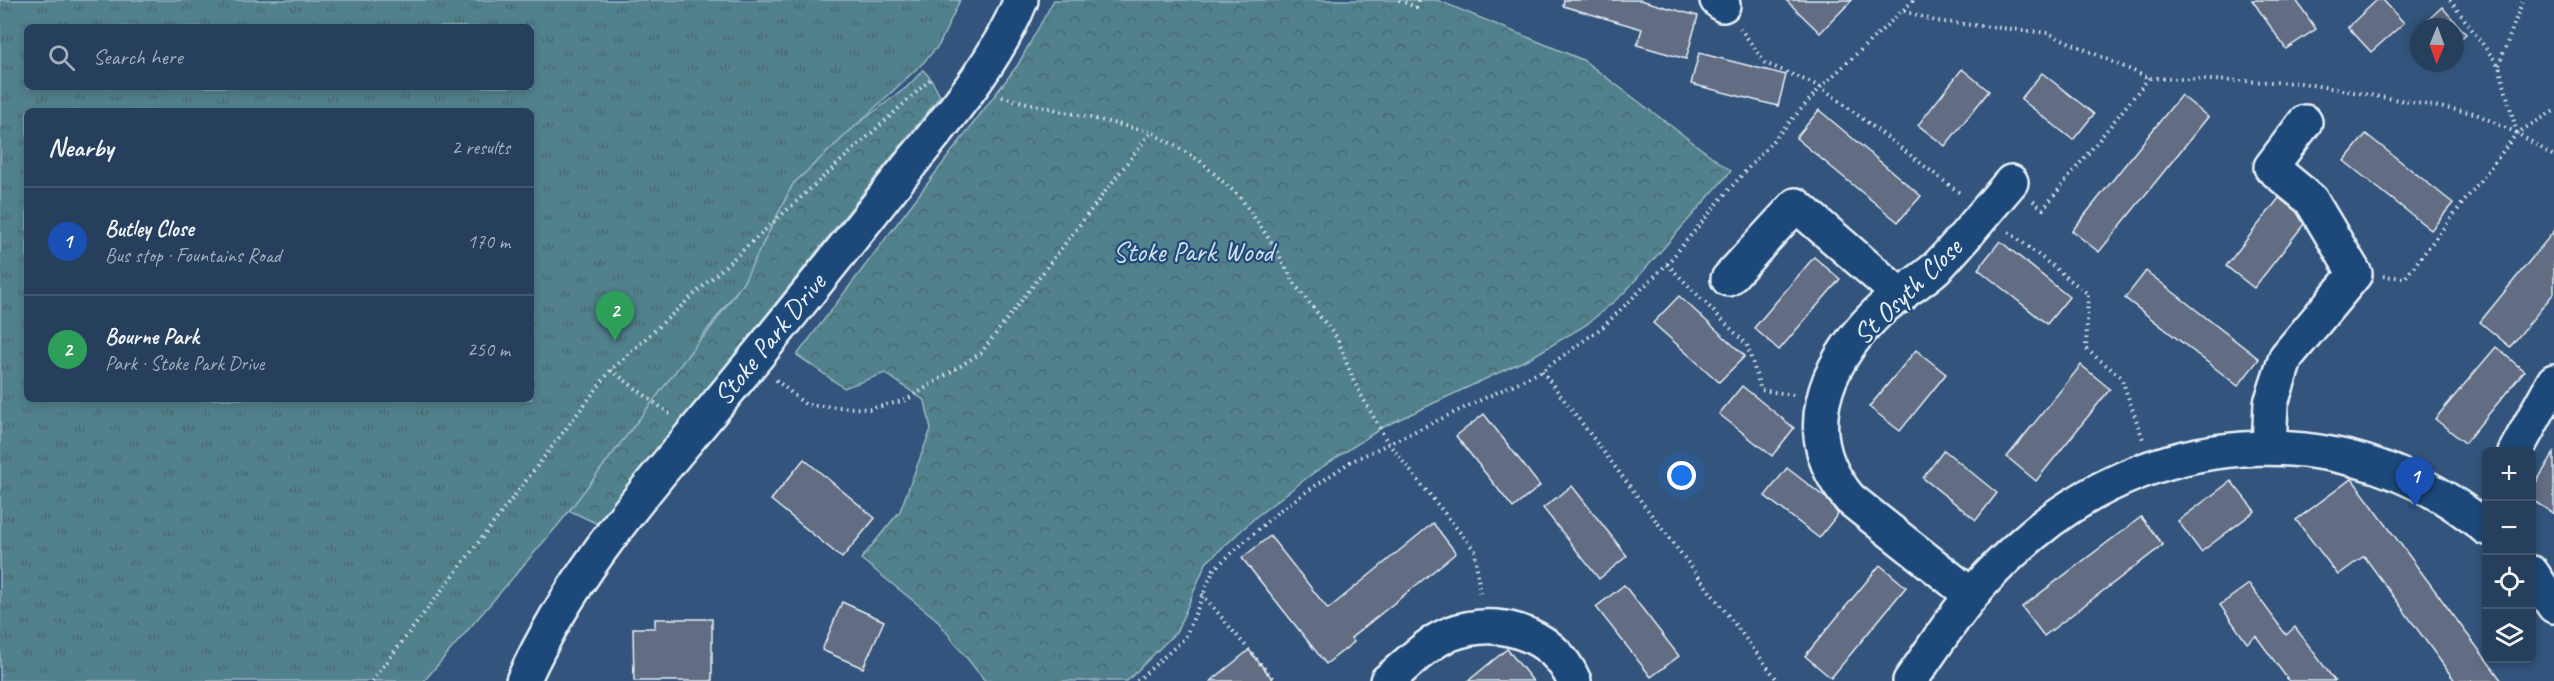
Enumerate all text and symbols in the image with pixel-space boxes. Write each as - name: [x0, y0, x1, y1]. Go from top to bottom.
- north arrow: [2410, 18, 2464, 72]
- search box: [24, 24, 534, 90]
- icon: search: [45, 41, 78, 74]
- text: Search here: [93, 43, 183, 71]
- text: Nearby: [48, 131, 113, 164]
- text: 2 results: [451, 135, 510, 160]
- text: Butley Close: [105, 215, 194, 243]
- text: 1: [63, 229, 72, 254]
- text: 170 m: [467, 229, 510, 254]
- street label: St Osyth Close: [1845, 229, 1970, 352]
- park label: Stoke Park Wood: [1113, 234, 1277, 269]
- text: Bus stop · Fountains Road: [105, 243, 281, 268]
- street label: Stoke Park Drive: [705, 264, 834, 412]
- pin: 2: [596, 292, 634, 341]
- text: Bourne Park: [105, 323, 199, 351]
- text: 2: [63, 337, 72, 362]
- text: 250 m: [467, 337, 510, 362]
- text: Park · Stoke Park Drive: [105, 351, 264, 376]
- map controls: [2482, 447, 2536, 663]
- button: +: [2482, 447, 2536, 501]
- pin: 1: [2396, 458, 2434, 507]
- your location: [1667, 461, 1696, 490]
- button: −: [2482, 501, 2536, 555]
- button: locate: [2482, 555, 2536, 609]
- button: layers: [2482, 609, 2536, 663]

